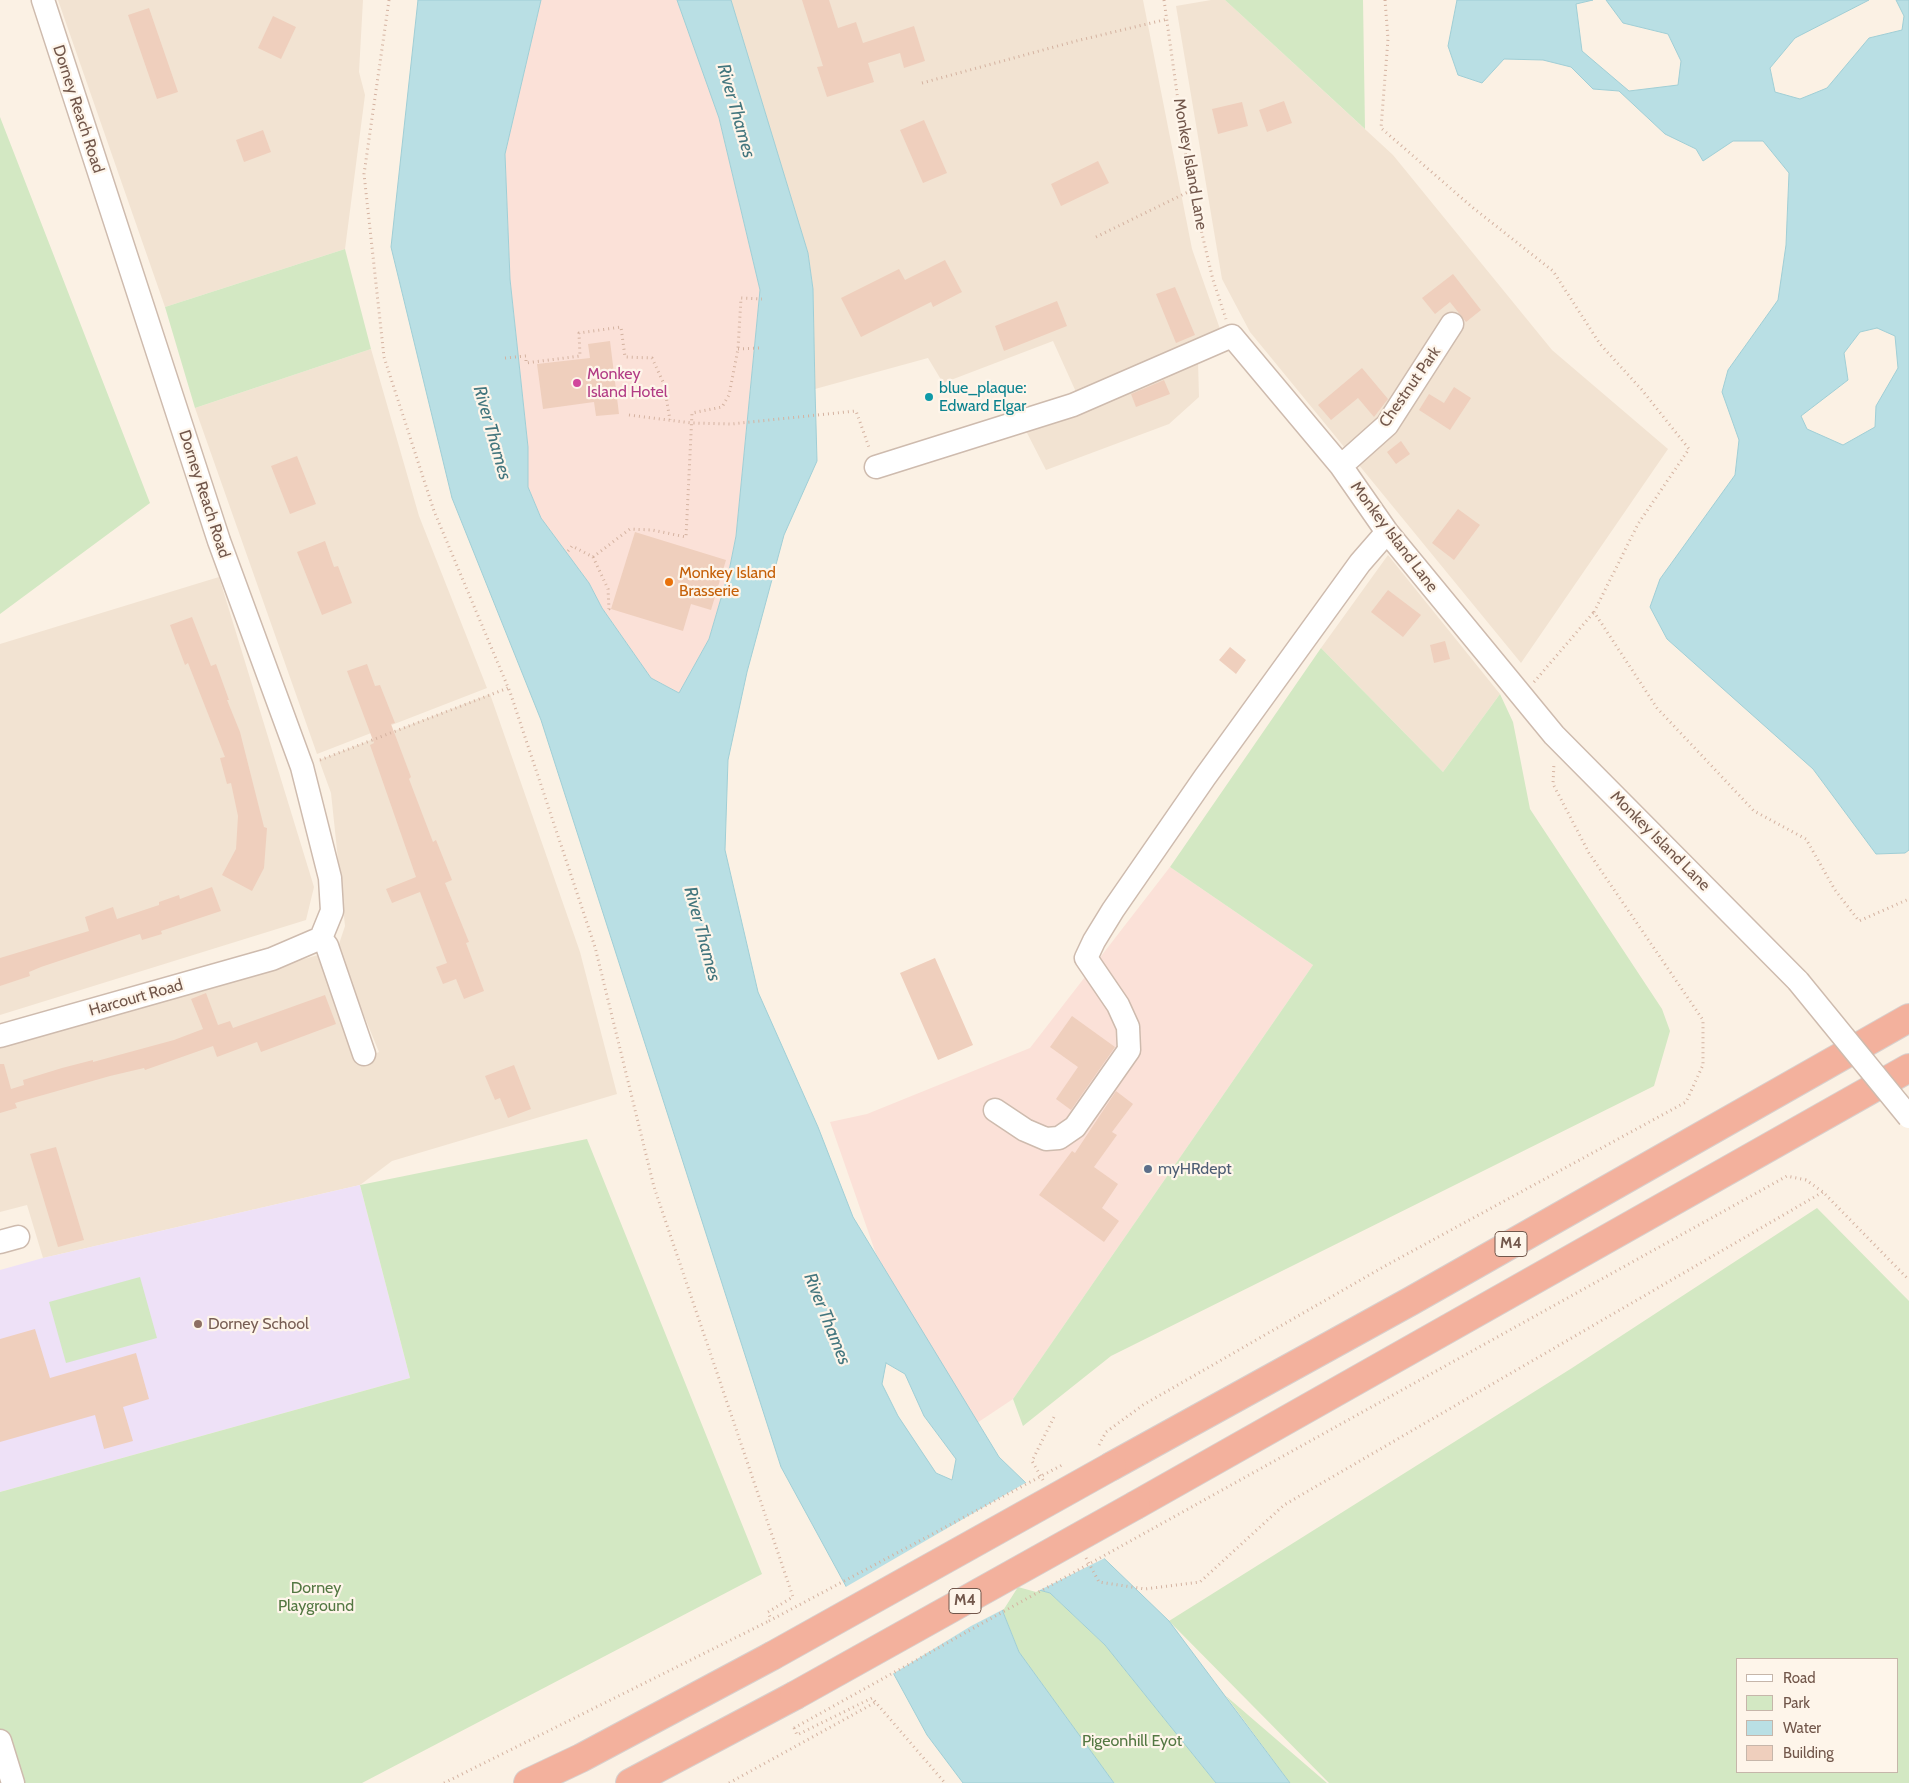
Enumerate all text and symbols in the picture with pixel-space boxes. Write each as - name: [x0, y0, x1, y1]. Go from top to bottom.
- street label: Dorney Reach Road: [48, 43, 108, 175]
- water label: River Thames: [712, 61, 760, 161]
- street label: Monkey Island Lane: [1169, 97, 1211, 231]
- street label: Chestnut Park: [1375, 343, 1445, 431]
- place label: Monkey Island Hotel: [587, 364, 667, 402]
- marker: Monkey Island Hotel: [571, 377, 583, 389]
- place label: blue_plaque: Edward Elgar: [939, 378, 1026, 416]
- water label: River Thames: [468, 383, 516, 483]
- marker: blue_plaque: Edward Elgar: [923, 391, 935, 403]
- street label: Dorney Reach Road: [174, 428, 234, 560]
- street label: Monkey Island Lane: [1346, 478, 1442, 596]
- place label: Monkey Island Brasserie: [679, 563, 776, 601]
- marker: Monkey Island Brasserie: [663, 576, 675, 588]
- street label: Monkey Island Lane: [1606, 787, 1714, 895]
- water label: River Thames: [679, 884, 725, 984]
- street label: Harcourt Road: [87, 975, 185, 1021]
- place label: myHRdept: [1158, 1159, 1232, 1179]
- marker: myHRdept: [1142, 1163, 1154, 1175]
- road number: M4: [1495, 1232, 1527, 1256]
- water label: River Thames: [799, 1270, 855, 1368]
- place label: Dorney School: [208, 1314, 309, 1334]
- marker: Dorney School: [192, 1318, 204, 1330]
- park label: Dorney Playground: [278, 1578, 354, 1616]
- road number: M4: [949, 1588, 981, 1614]
- legend: [1736, 1658, 1899, 1773]
- text: Road: [1783, 1669, 1816, 1687]
- text: Park: [1783, 1694, 1810, 1712]
- text: Water: [1783, 1719, 1821, 1737]
- park label: Pigeonhill Eyot: [1082, 1731, 1182, 1751]
- text: Building: [1783, 1744, 1834, 1762]

